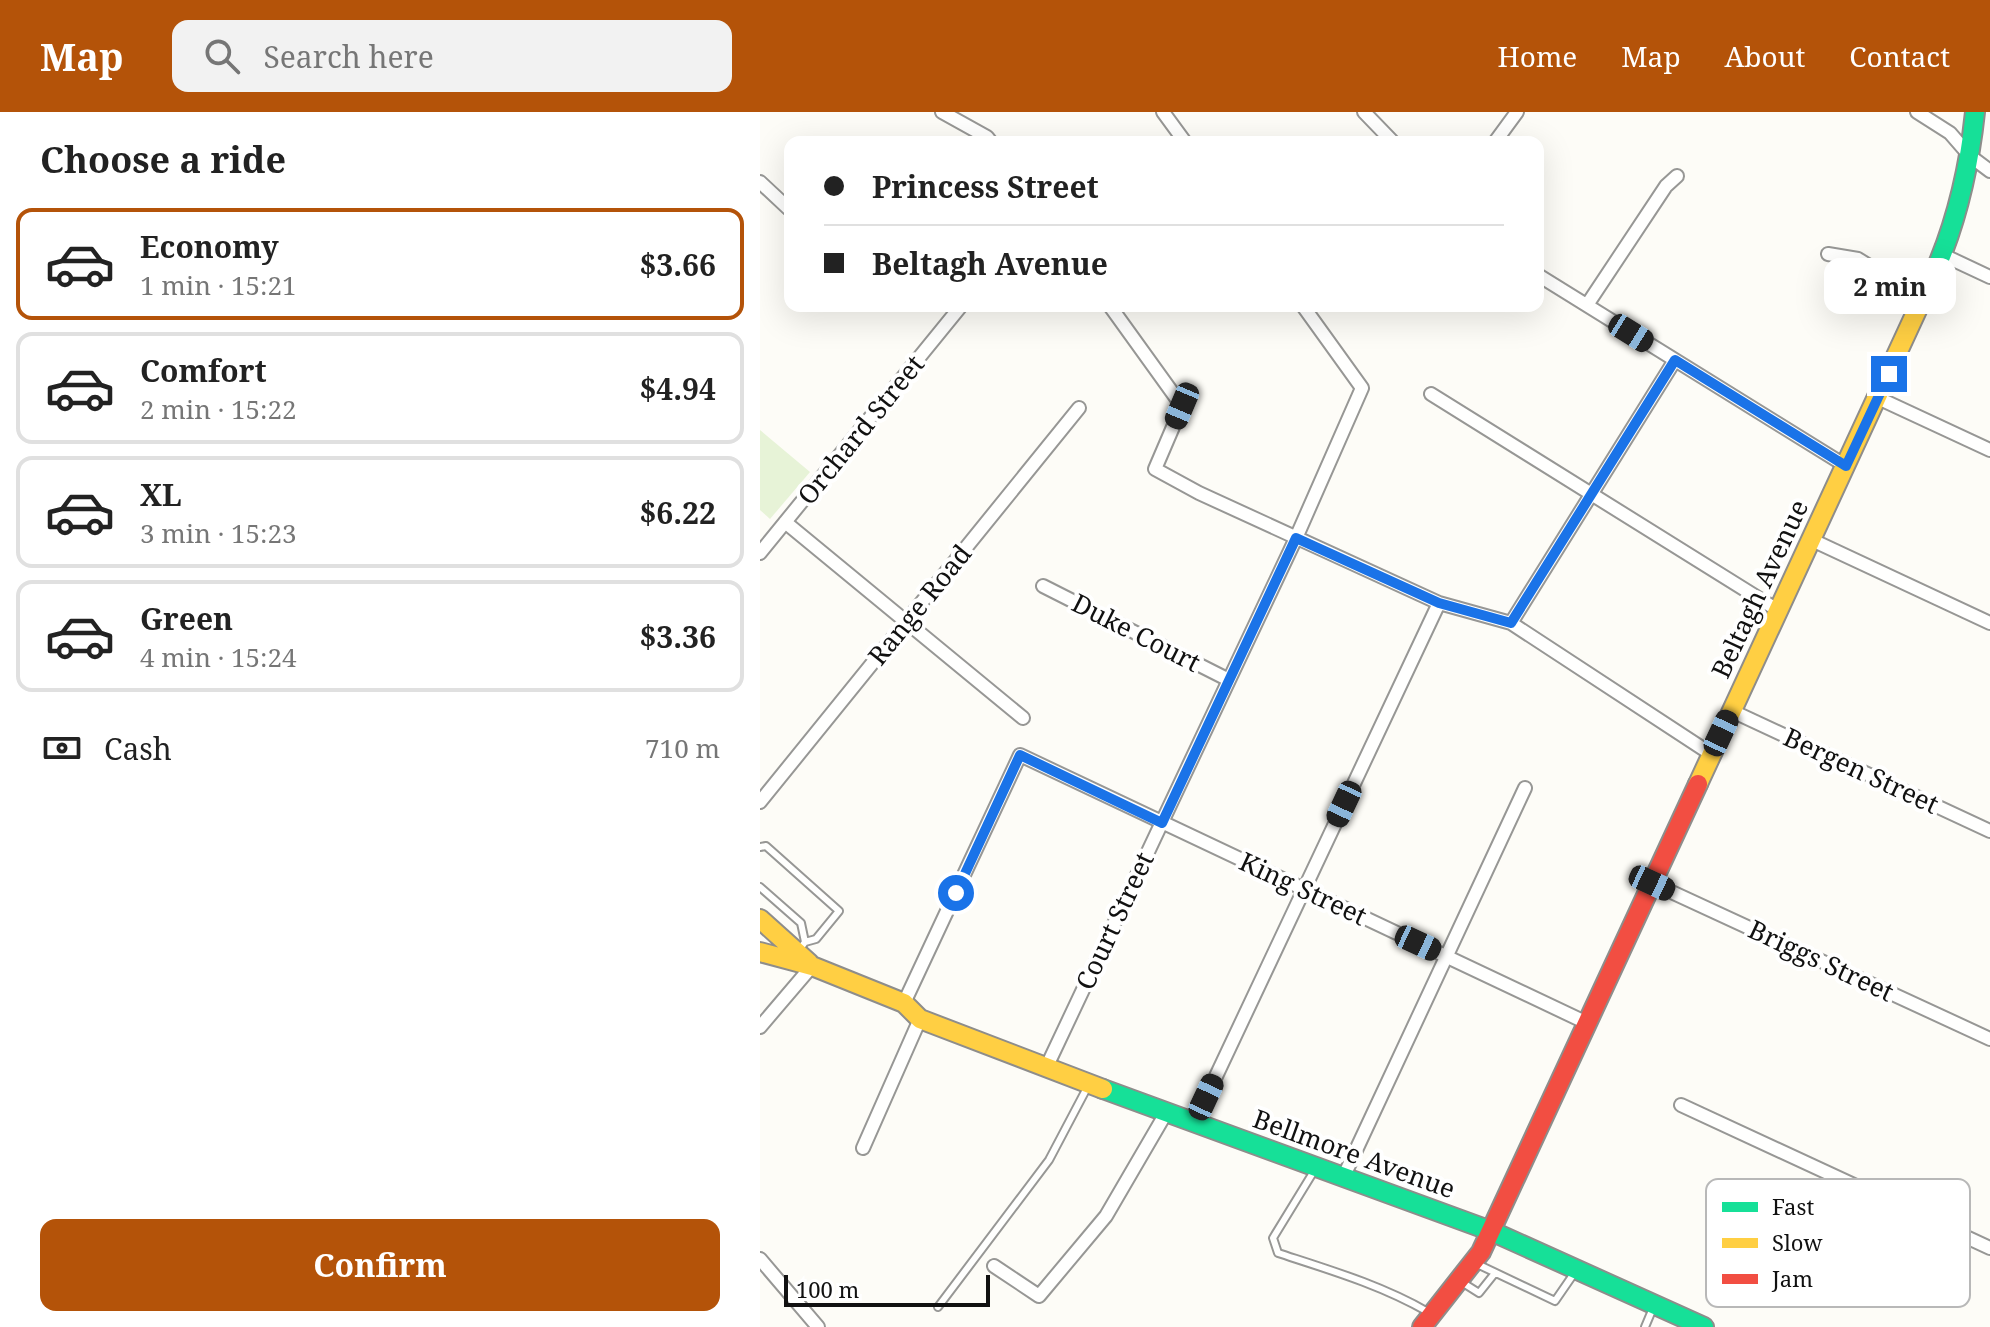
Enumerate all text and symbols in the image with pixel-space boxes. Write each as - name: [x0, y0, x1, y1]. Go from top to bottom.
- search box: [172, 20, 732, 92]
- text: Map: [40, 30, 124, 82]
- icon: search: [200, 34, 244, 78]
- text: Search here: [264, 36, 434, 77]
- text: Home: [1498, 37, 1577, 75]
- text: Map: [1621, 37, 1681, 75]
- text: About: [1725, 37, 1805, 75]
- text: Contact: [1849, 37, 1950, 75]
- text: Choose a ride: [40, 135, 286, 184]
- text: Princess Street: [872, 166, 1099, 207]
- text: Economy: [140, 226, 279, 267]
- icon: car: [44, 228, 116, 300]
- text: Beltagh Avenue: [872, 243, 1108, 284]
- text: $3.66: [639, 244, 716, 285]
- callout: 2 min: [1823, 258, 1955, 314]
- text: 1 min · 15:21: [140, 267, 297, 303]
- text: 2 min: [1853, 268, 1927, 304]
- car: [1604, 310, 1658, 356]
- street label: Orchard Street: [789, 347, 932, 512]
- text: Comfort: [140, 350, 267, 391]
- icon: car: [44, 352, 116, 424]
- route end: [1871, 356, 1907, 392]
- text: $4.94: [639, 368, 716, 409]
- car: [1162, 379, 1202, 433]
- text: 2 min · 15:22: [140, 391, 297, 427]
- text: XL: [140, 474, 182, 515]
- icon: car: [44, 476, 116, 548]
- text: $6.22: [639, 492, 716, 533]
- street label: Beltagh Avenue: [1702, 494, 1816, 684]
- text: 3 min · 15:23: [140, 515, 297, 551]
- street label: Range Road: [859, 536, 979, 672]
- street label: Duke Court: [1066, 584, 1207, 680]
- text: Green: [140, 598, 233, 639]
- icon: car: [44, 600, 116, 672]
- text: $3.36: [639, 616, 716, 657]
- text: 4 min · 15:24: [140, 639, 297, 675]
- car: [1700, 706, 1742, 760]
- street label: Bergen Street: [1778, 718, 1945, 822]
- icon: cash: [40, 726, 84, 770]
- text: Cash: [104, 728, 172, 769]
- text: 710 m: [645, 730, 720, 766]
- car: [1323, 777, 1365, 831]
- street label: King Street: [1234, 843, 1373, 933]
- street label: Court Street: [1066, 846, 1162, 995]
- car: [1625, 862, 1679, 904]
- route start: [938, 875, 974, 911]
- street label: Briggs Street: [1743, 911, 1900, 1009]
- car: [1391, 922, 1445, 964]
- car: [1185, 1070, 1227, 1124]
- street label: Bellmore Avenue: [1248, 1100, 1460, 1206]
- legend: [1706, 1179, 1970, 1307]
- text: Fast: [1772, 1191, 1814, 1221]
- button: Confirm: [40, 1219, 720, 1311]
- text: Slow: [1772, 1227, 1822, 1257]
- text: Jam: [1771, 1263, 1813, 1293]
- scale bar: [784, 1271, 990, 1307]
- text: 100 m: [796, 1274, 859, 1304]

